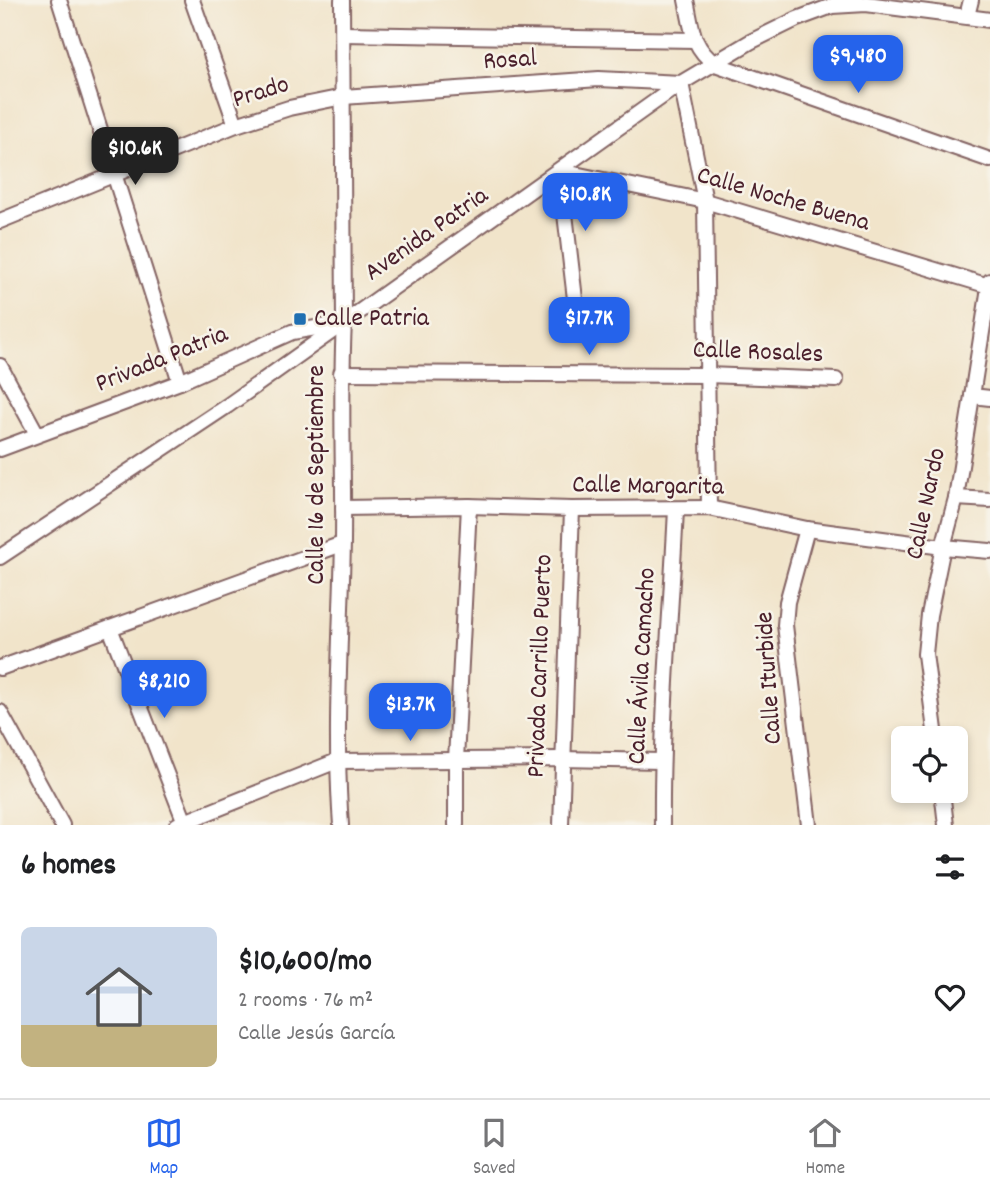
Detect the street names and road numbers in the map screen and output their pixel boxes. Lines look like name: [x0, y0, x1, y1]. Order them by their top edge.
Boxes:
street label: Rosal: [482, 41, 538, 81]
street label: Prado: [228, 67, 294, 119]
street label: Calle Noche Buena: [692, 158, 874, 243]
street label: Avenida Patria: [357, 178, 497, 291]
street label: Privada Patria: [90, 316, 234, 403]
street label: Calle Rosales: [692, 332, 824, 374]
street label: Calle 16 de Septiembre: [299, 365, 336, 585]
street label: Calle Nardo: [897, 445, 957, 563]
street label: Calle Margarita: [572, 467, 725, 507]
street label: Privada Carrillo Puerto: [519, 554, 563, 778]
street label: Calle Ávila Camacho: [619, 567, 667, 765]
street label: Calle Iturbide: [747, 610, 793, 746]

